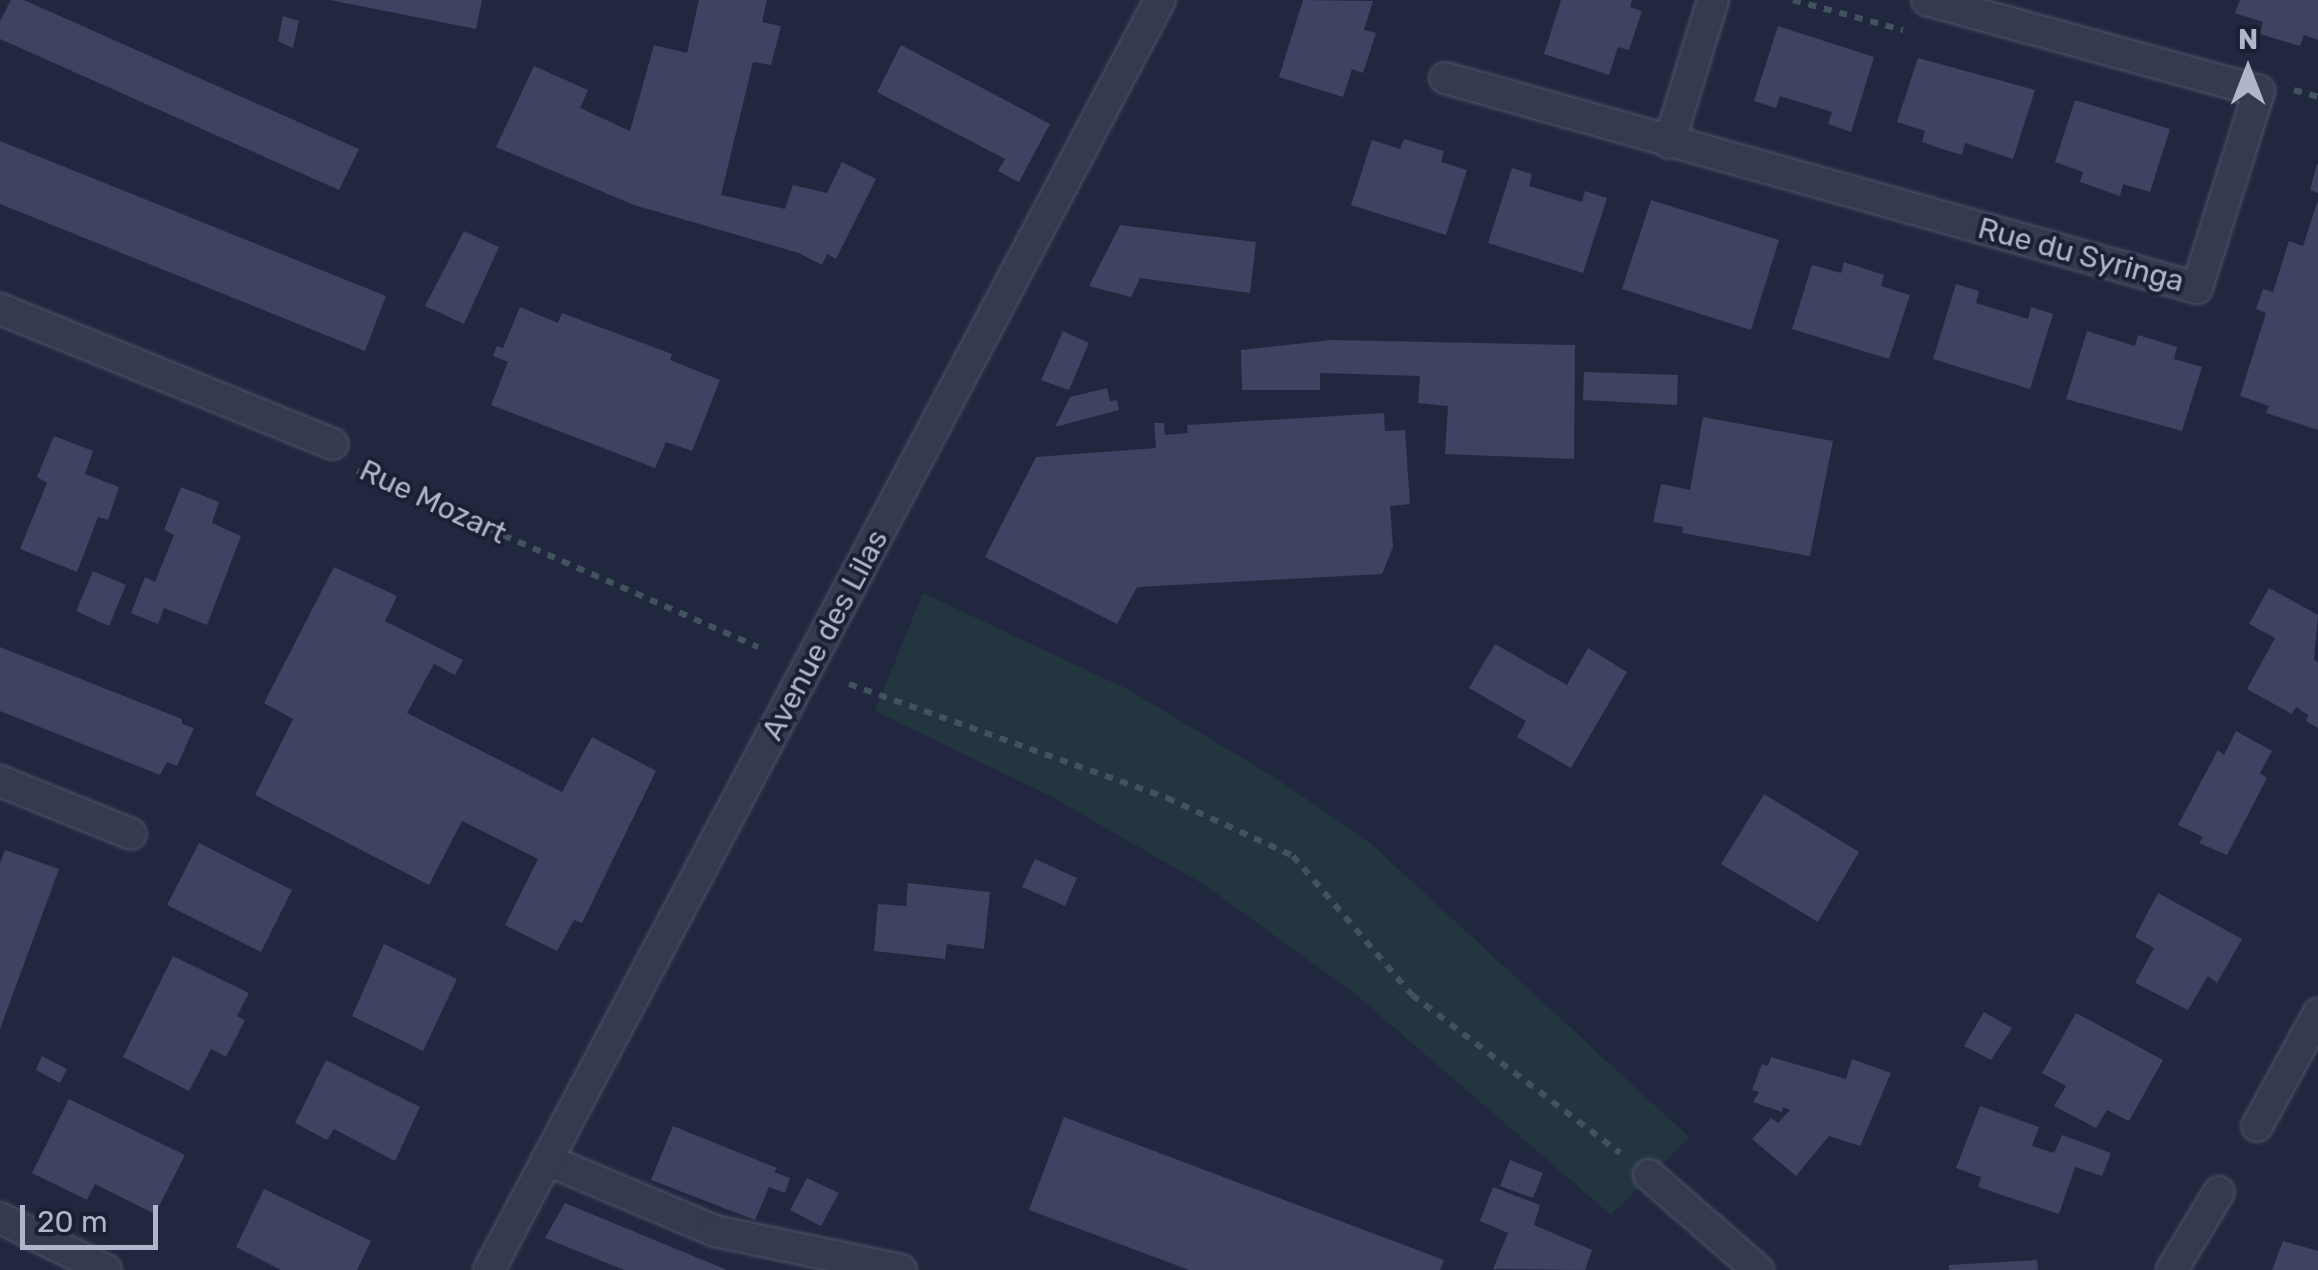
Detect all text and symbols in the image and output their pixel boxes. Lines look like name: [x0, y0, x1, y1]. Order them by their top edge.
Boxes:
north arrow: [2198, 20, 2298, 120]
text: N: [2238, 23, 2258, 56]
street label: Rue du Syringa: [1974, 210, 2188, 300]
street label: Rue Mozart: [354, 452, 512, 552]
street label: Avenue des Lilas: [754, 524, 896, 746]
scale bar: [25, 1185, 162, 1247]
text: 20 m: [37, 1204, 108, 1240]

